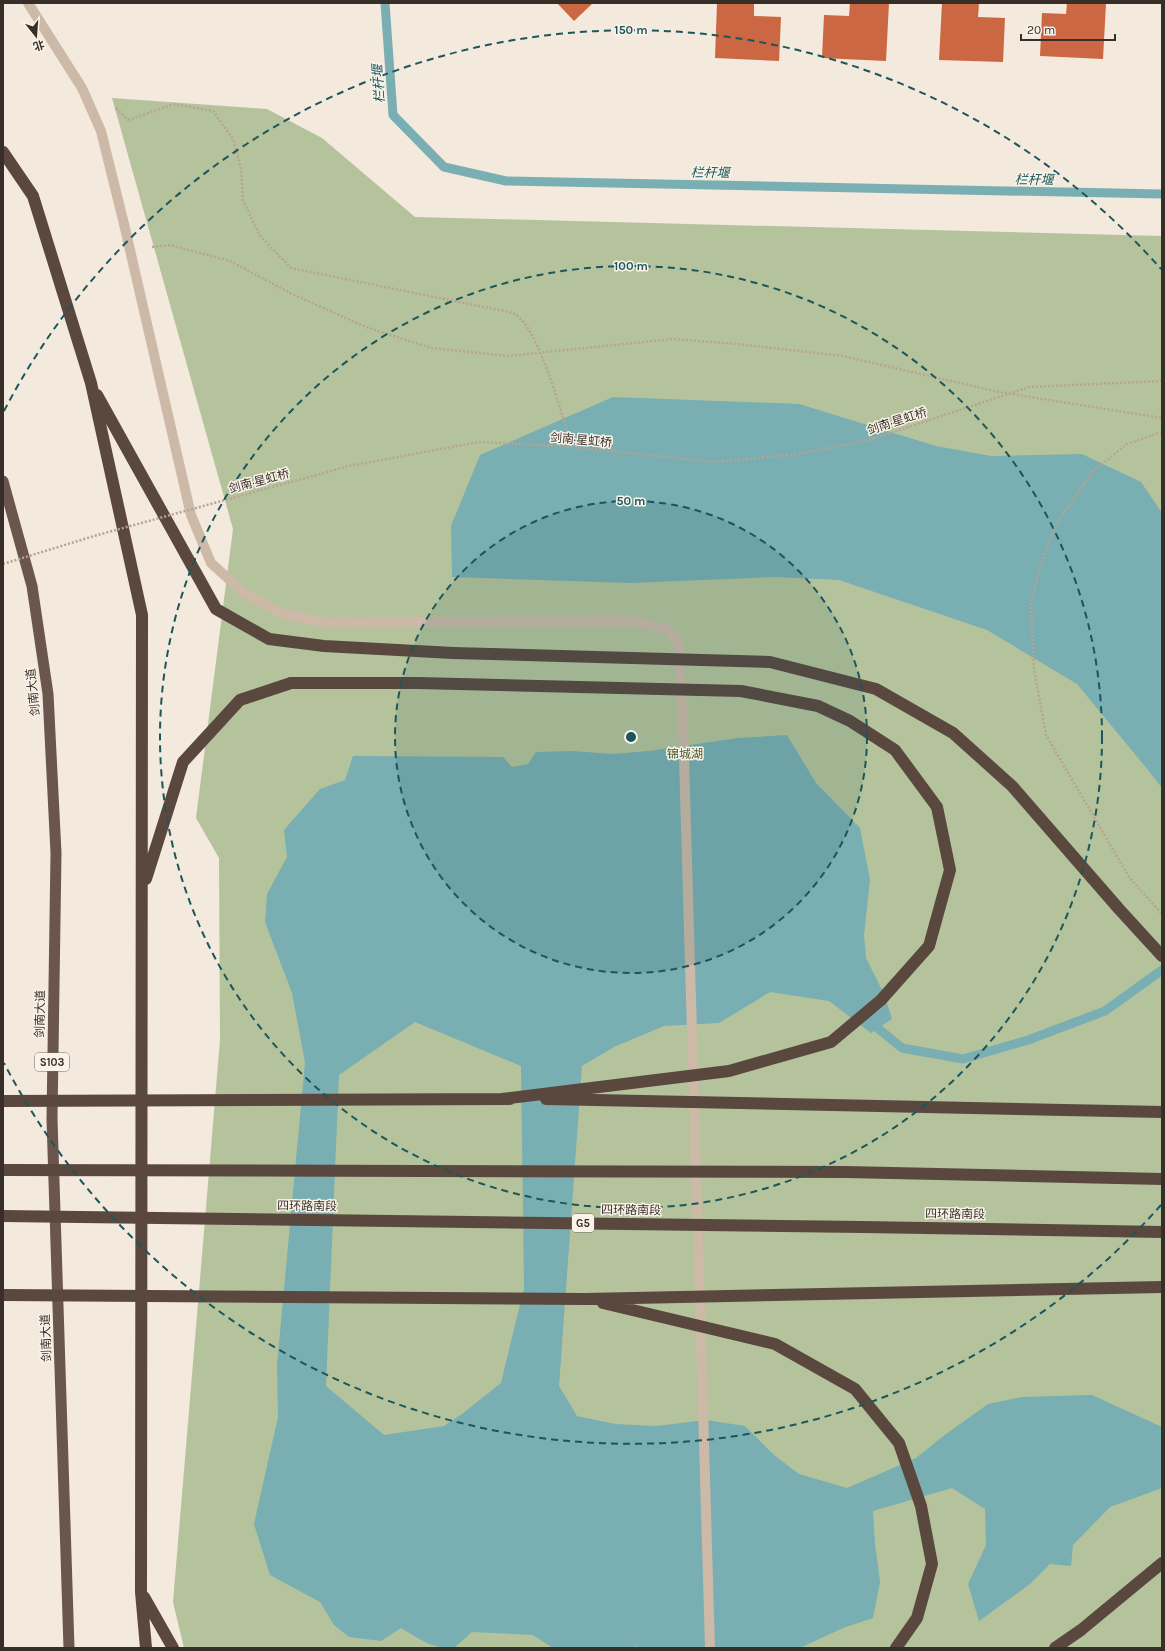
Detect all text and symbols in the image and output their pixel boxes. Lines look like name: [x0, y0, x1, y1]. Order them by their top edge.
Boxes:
north arrow: [16, 16, 56, 56]
scale bar: [1021, 16, 1115, 42]
text: 150 m: [614, 23, 648, 37]
text: 20 m: [1027, 23, 1055, 37]
text: 北: [32, 37, 46, 53]
water label: 栏杆堰: [370, 62, 387, 104]
water label: 栏杆堰: [690, 165, 732, 180]
water label: 栏杆堰: [1014, 172, 1056, 187]
text: 100 m: [614, 259, 648, 273]
street label: 剑南·星虹桥: [865, 405, 929, 437]
street label: 剑南·星虹桥: [549, 430, 613, 450]
street label: 剑南·星虹桥: [227, 466, 291, 496]
text: 50 m: [617, 494, 646, 508]
street label: 剑南大道: [24, 667, 42, 717]
centre of rings: [624, 730, 638, 744]
park label: 锦城湖: [667, 747, 703, 761]
street label: 剑南大道: [33, 990, 47, 1038]
road number: S103: [35, 1053, 69, 1071]
street label: 四环路南段: [277, 1198, 337, 1214]
street label: 四环路南段: [601, 1202, 661, 1218]
street label: 四环路南段: [925, 1206, 985, 1222]
road number: G5: [572, 1214, 594, 1232]
street label: 剑南大道: [38, 1314, 54, 1362]

